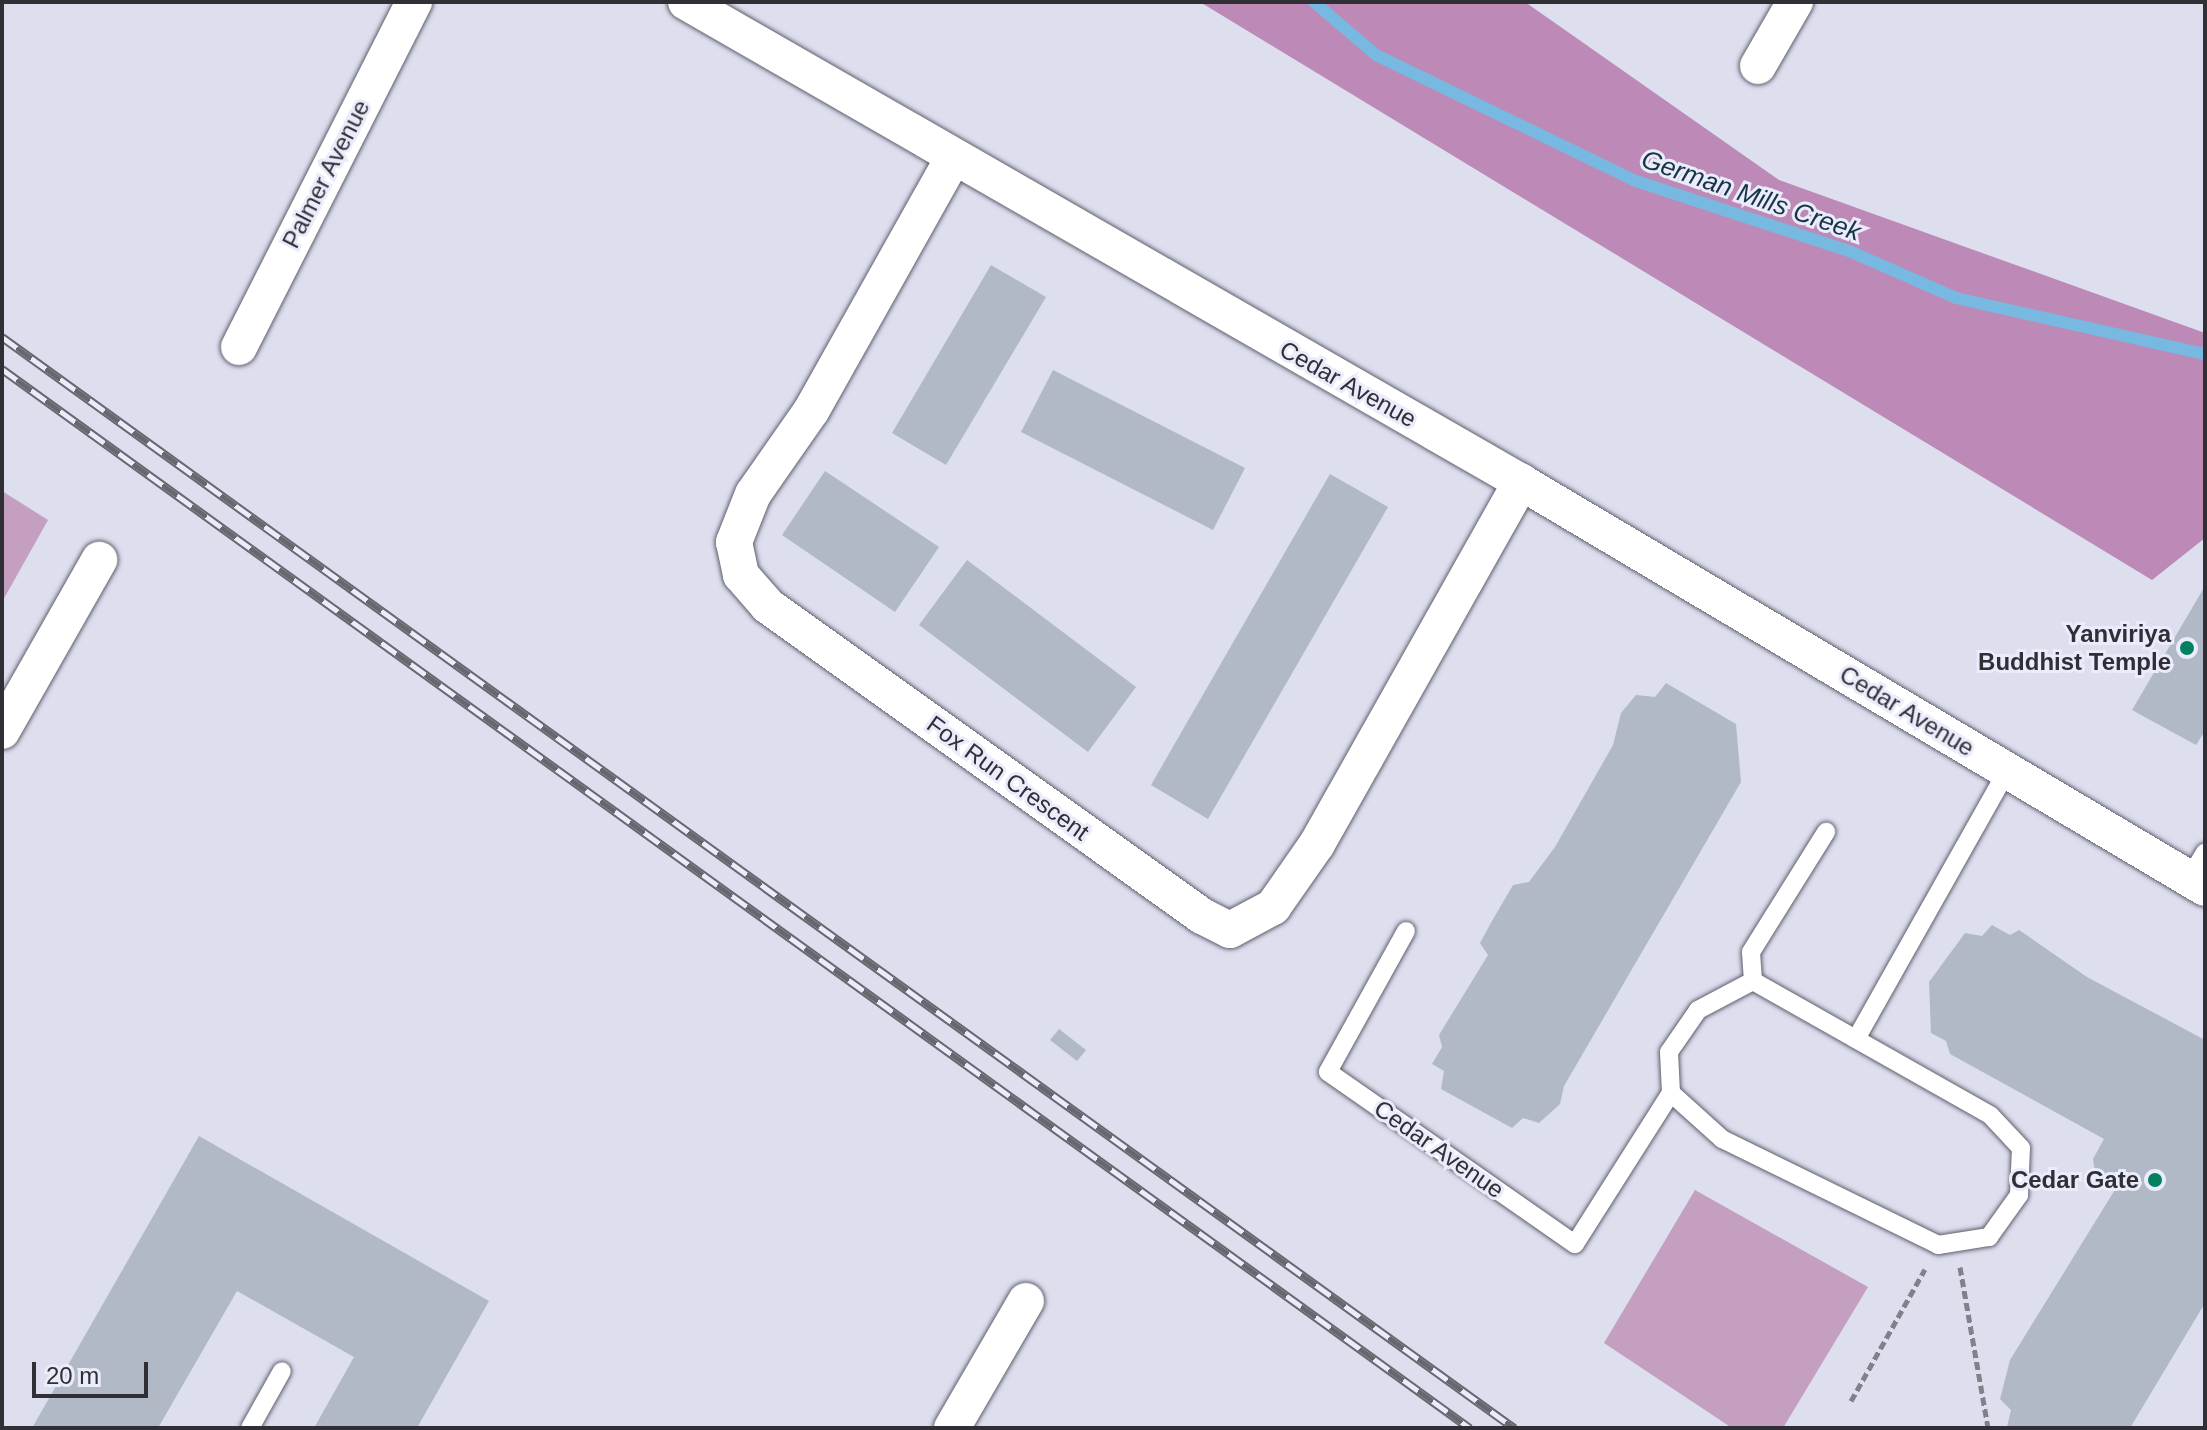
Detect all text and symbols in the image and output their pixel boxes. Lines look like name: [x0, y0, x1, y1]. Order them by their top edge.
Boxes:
street label: Palmer Avenue: [276, 95, 376, 253]
water label: German Mills Creek: [1637, 144, 1865, 248]
street label: Cedar Avenue: [1274, 334, 1422, 434]
place label: Yanviriya Buddhist Temple: [1978, 620, 2171, 676]
marker: Yanviriya Buddhist Temple: [2178, 639, 2196, 657]
street label: Cedar Avenue: [1834, 659, 1980, 763]
street label: Fox Run Crescent: [921, 710, 1095, 846]
street label: Cedar Avenue: [1368, 1093, 1510, 1205]
place label: Cedar Gate: [2011, 1166, 2139, 1194]
marker: Cedar Gate: [2146, 1171, 2164, 1189]
scale bar: [36, 1346, 152, 1396]
text: 20 m: [46, 1362, 99, 1389]

